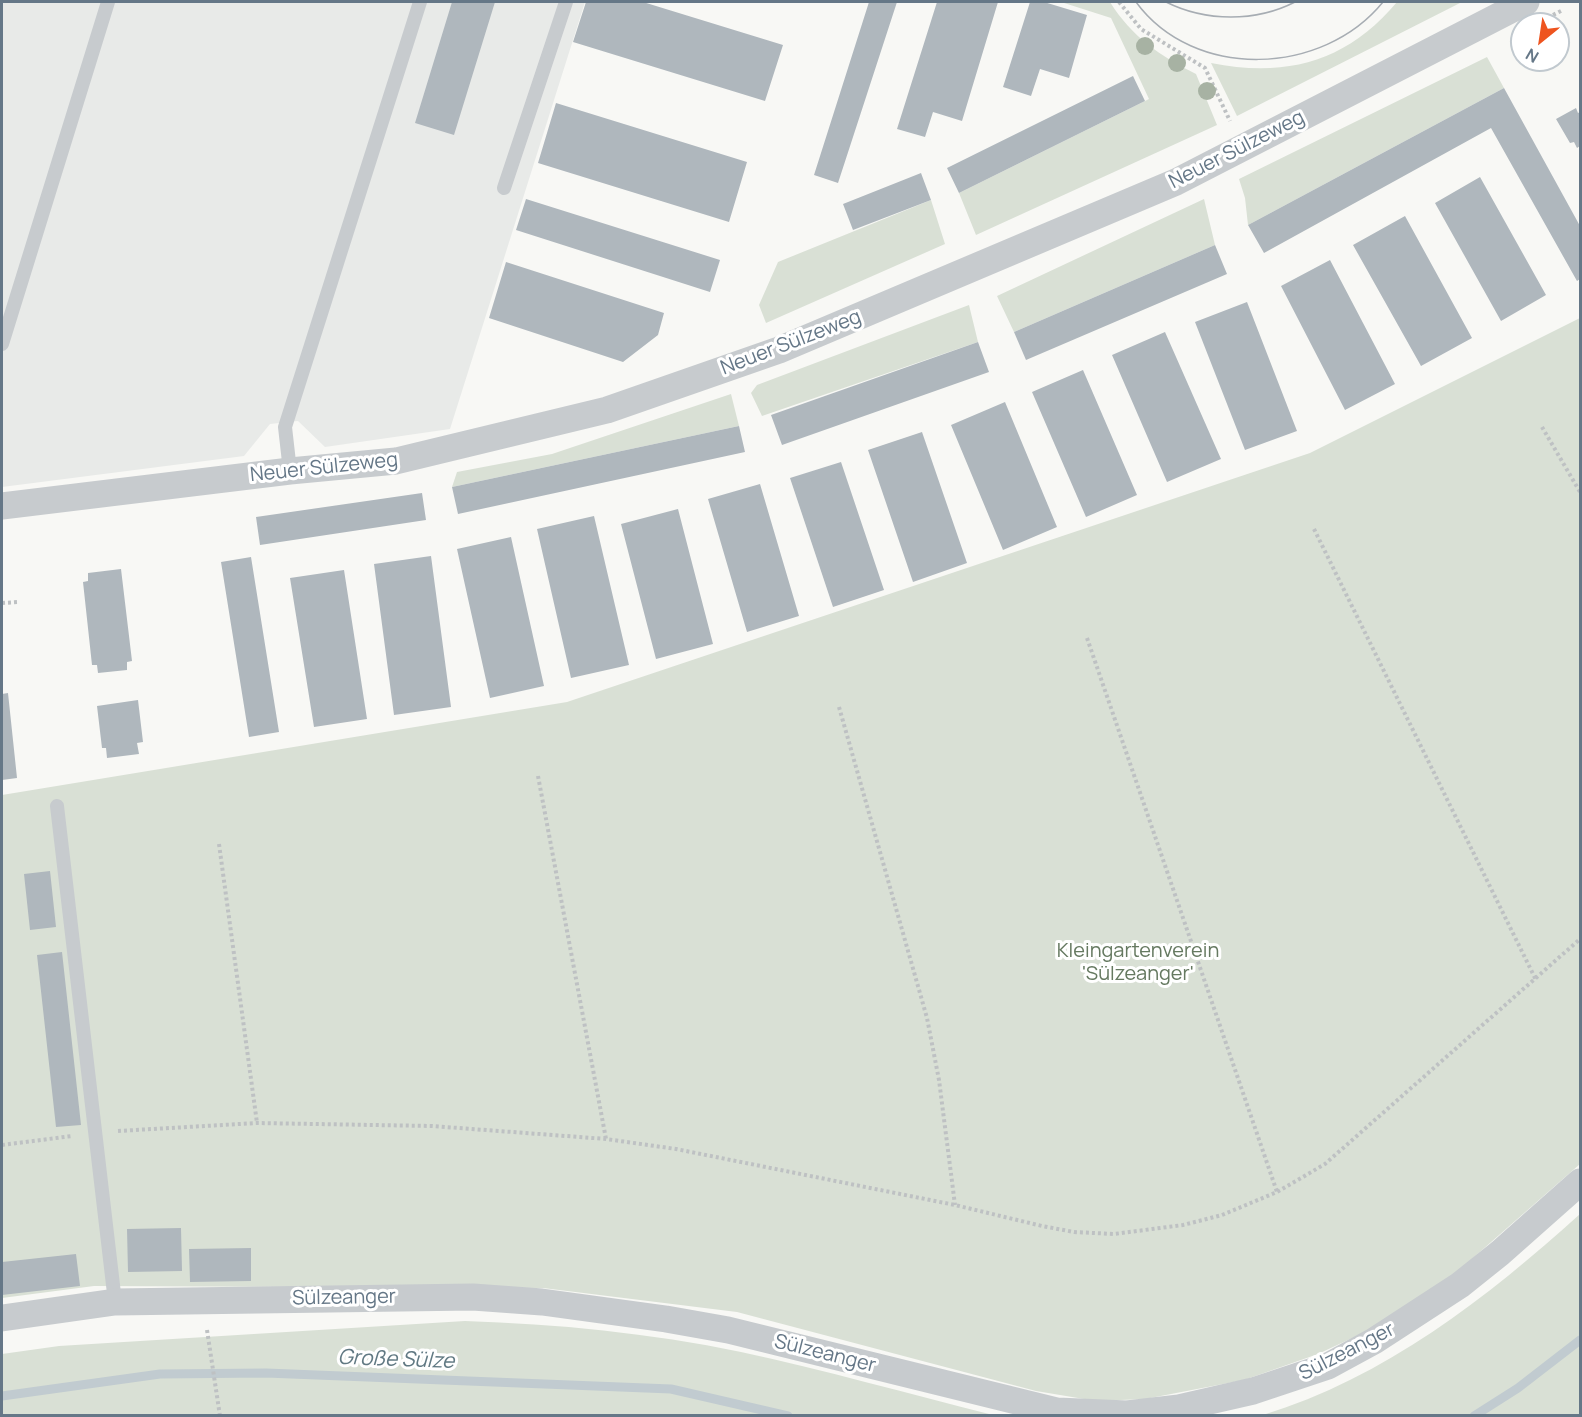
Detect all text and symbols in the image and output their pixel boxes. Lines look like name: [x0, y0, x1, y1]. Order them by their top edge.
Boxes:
north arrow: [1510, 12, 1570, 72]
text: N: [1522, 43, 1542, 68]
street label: Neuer Sülzeweg: [1165, 106, 1309, 194]
street label: Neuer Sülzeweg: [717, 305, 865, 381]
street label: Neuer Sülzeweg: [249, 448, 399, 488]
park label: Kleingartenverein 'Sülzeanger': [1057, 939, 1219, 986]
street label: Sülzeanger: [292, 1285, 396, 1311]
street label: Sülzeanger: [1295, 1318, 1399, 1386]
street label: Sülzeanger: [772, 1330, 878, 1378]
water label: Große Sülze: [337, 1345, 455, 1375]

